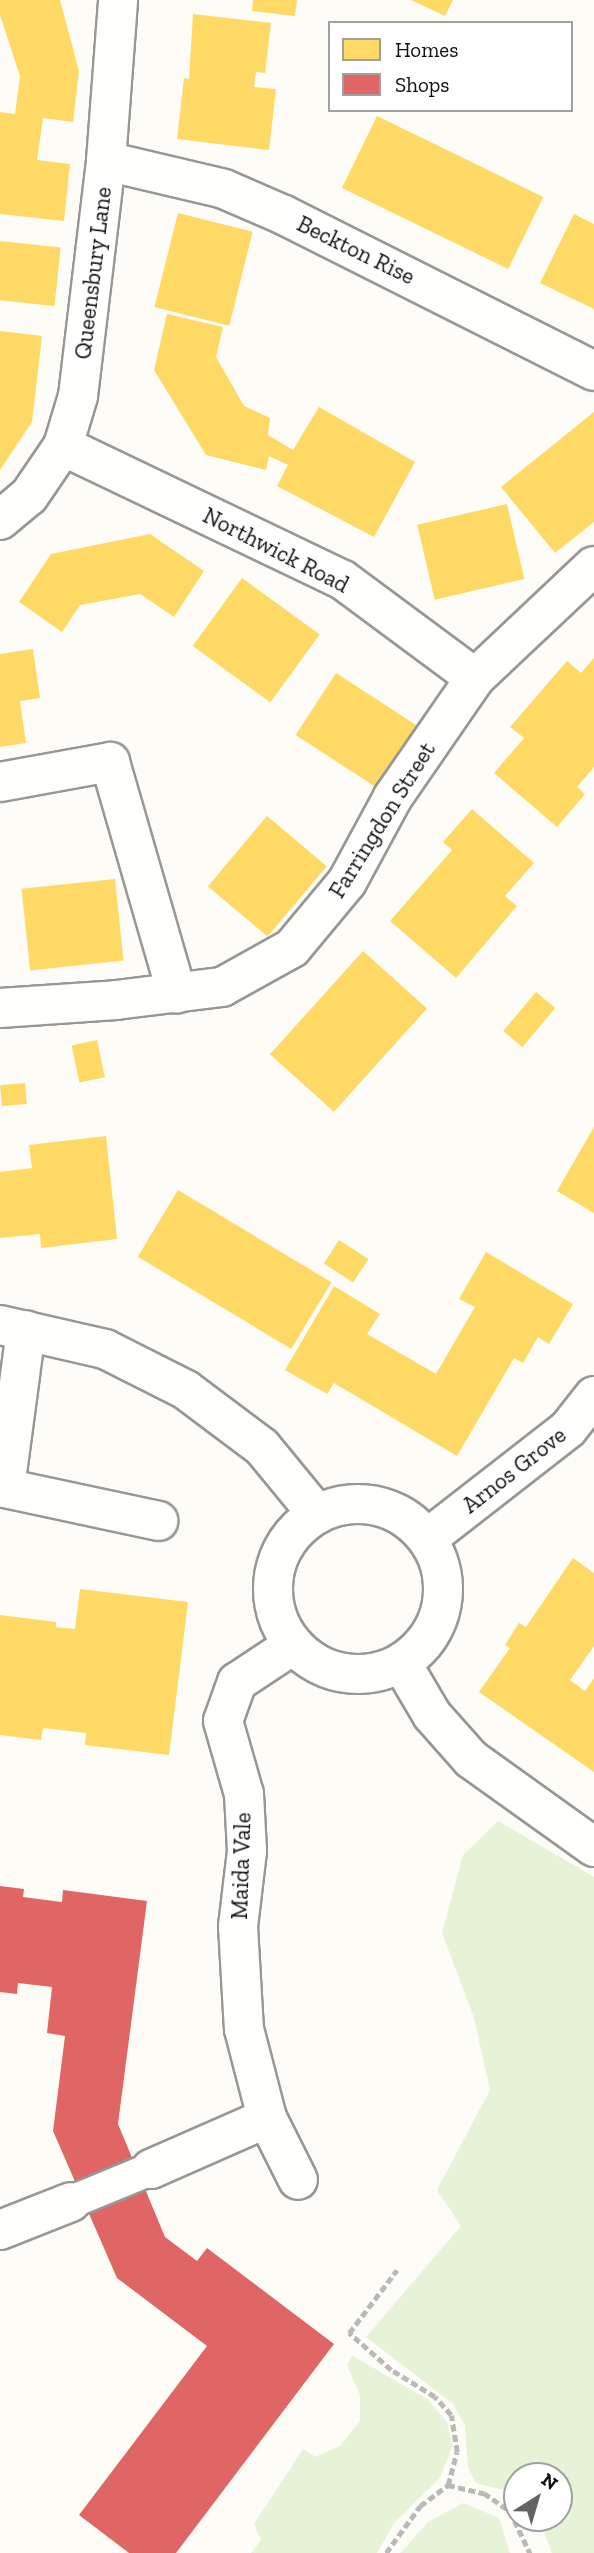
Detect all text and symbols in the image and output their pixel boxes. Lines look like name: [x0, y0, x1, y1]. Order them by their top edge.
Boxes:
legend: [328, 21, 573, 112]
text: Homes: [395, 37, 458, 62]
text: Shops: [395, 72, 449, 97]
street label: Queensbury Lane: [69, 185, 117, 361]
street label: Beckton Rise: [293, 210, 419, 290]
street label: Northwick Road: [198, 501, 354, 599]
street label: Farringdon Street: [323, 737, 441, 903]
street label: Arnos Grove: [457, 1421, 571, 1519]
street label: Maida Vale: [225, 1812, 257, 1920]
north arrow: [503, 2462, 573, 2532]
text: N: [537, 2468, 562, 2495]

